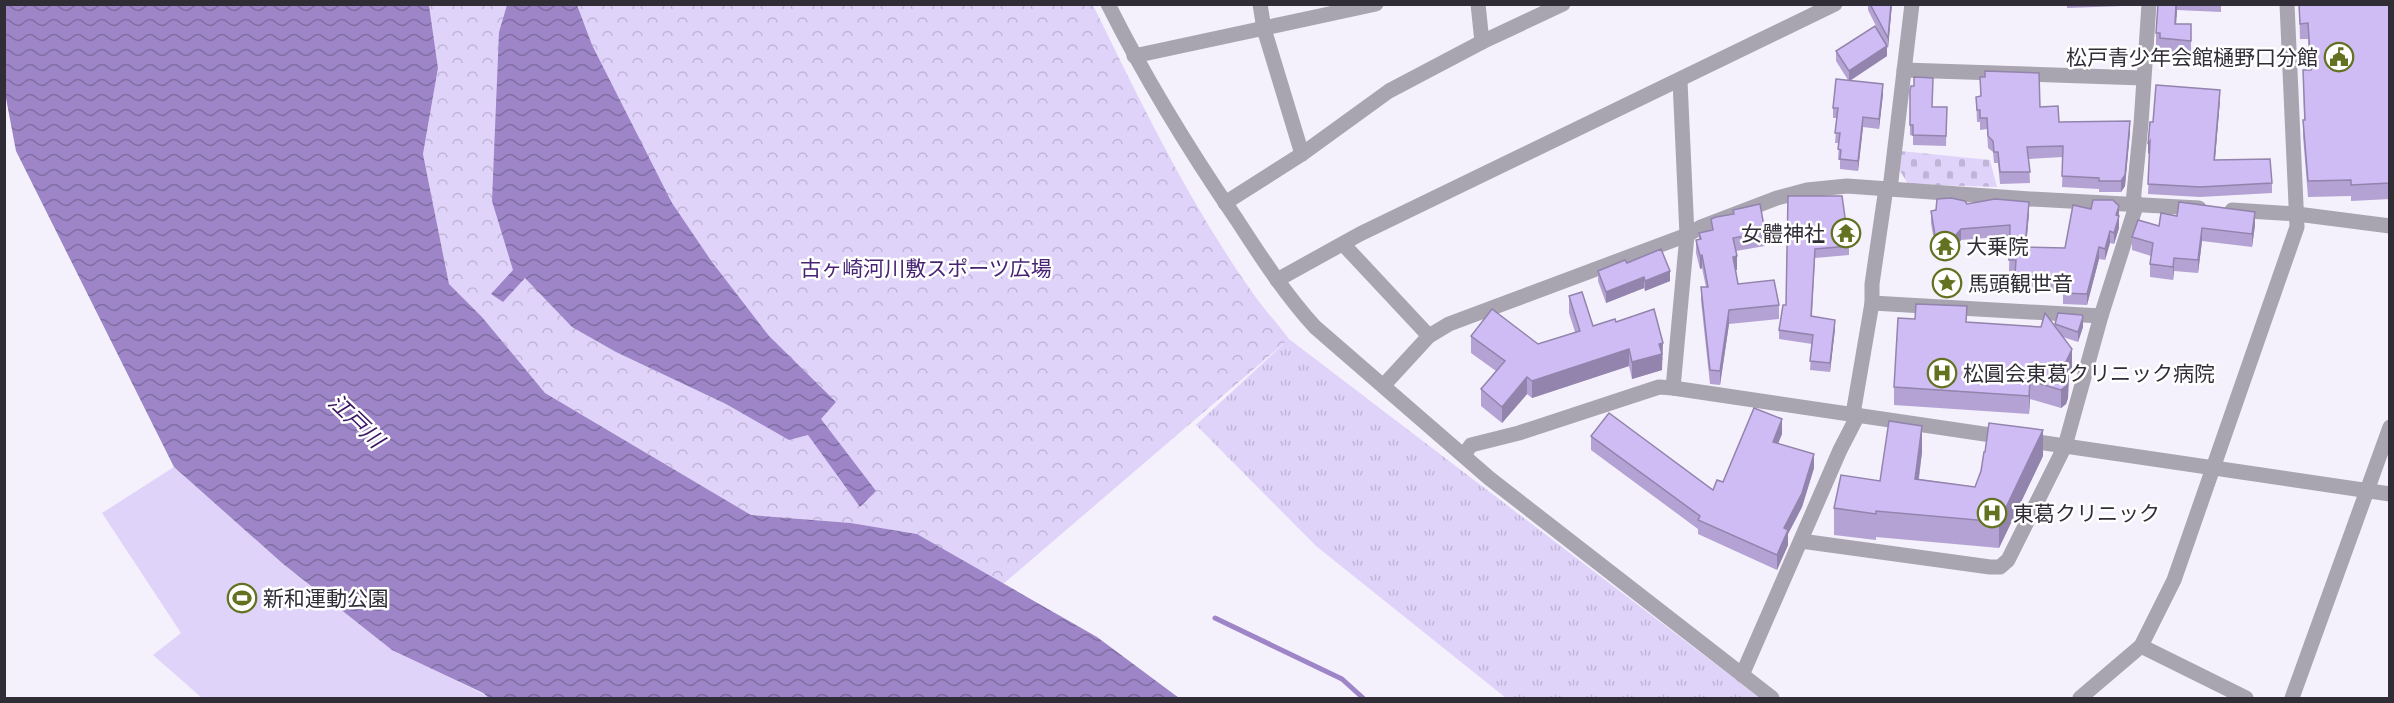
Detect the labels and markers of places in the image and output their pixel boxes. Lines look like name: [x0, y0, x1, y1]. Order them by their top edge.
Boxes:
public building icon: 松戸青少年会館樋野口分館: [2323, 41, 2355, 73]
place label: 松戸青少年会館樋野口分館: [2066, 45, 2318, 70]
temple icon: 女體神社: [1830, 217, 1862, 249]
place label: 女體神社: [1741, 221, 1825, 246]
temple icon: 大乗院: [1929, 230, 1961, 262]
place label: 大乗院: [1966, 234, 2029, 259]
place icon: 馬頭観世音: [1931, 267, 1963, 299]
place label: 馬頭観世音: [1968, 271, 2073, 296]
hospital icon: 松圓会東葛クリニック病院: [1926, 357, 1958, 389]
place label: 松圓会東葛クリニック病院: [1963, 361, 2215, 386]
hospital icon: 東葛クリニック: [1976, 497, 2008, 529]
place label: 東葛クリニック: [2013, 501, 2160, 526]
sports icon: 新和運動公園: [226, 582, 258, 614]
place label: 新和運動公園: [263, 586, 389, 611]

